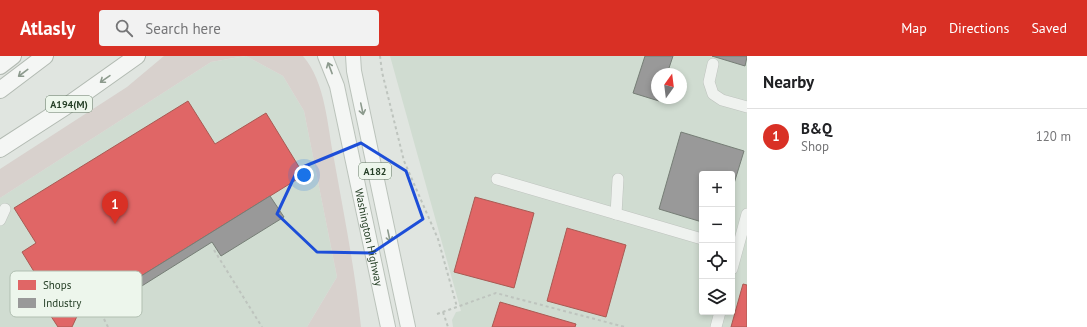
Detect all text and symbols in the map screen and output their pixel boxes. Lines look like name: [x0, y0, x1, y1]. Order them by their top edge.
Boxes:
search box: [99, 10, 379, 46]
text: Atlasly: [20, 16, 75, 40]
icon: search: [113, 17, 135, 39]
text: Search here: [145, 19, 221, 38]
text: Map: [901, 19, 927, 37]
text: Directions: [949, 19, 1009, 37]
text: Saved: [1031, 19, 1067, 37]
one-way arrow: [326, 63, 334, 75]
north arrow: [651, 68, 687, 104]
one-way arrow: [17, 69, 28, 77]
text: Nearby: [763, 71, 814, 93]
one-way arrow: [100, 75, 111, 83]
road number: A194(M): [46, 96, 92, 112]
one-way arrow: [359, 102, 367, 115]
text: B&Q: [801, 119, 832, 138]
text: 1: [772, 128, 780, 145]
text: 120 m: [1036, 128, 1071, 145]
text: Shop: [801, 138, 829, 155]
road number: A182: [359, 163, 391, 179]
your location: [294, 165, 314, 185]
map controls: [699, 171, 735, 315]
button: +: [699, 171, 735, 207]
street label: Washington Highway: [352, 187, 386, 288]
pin: 1: [102, 191, 128, 224]
button: −: [699, 207, 735, 243]
one-way arrow: [386, 229, 394, 242]
button: locate: [699, 243, 735, 279]
legend: [10, 271, 142, 317]
text: Shops: [43, 278, 72, 292]
button: layers: [699, 279, 735, 315]
text: Industry: [43, 296, 82, 310]

